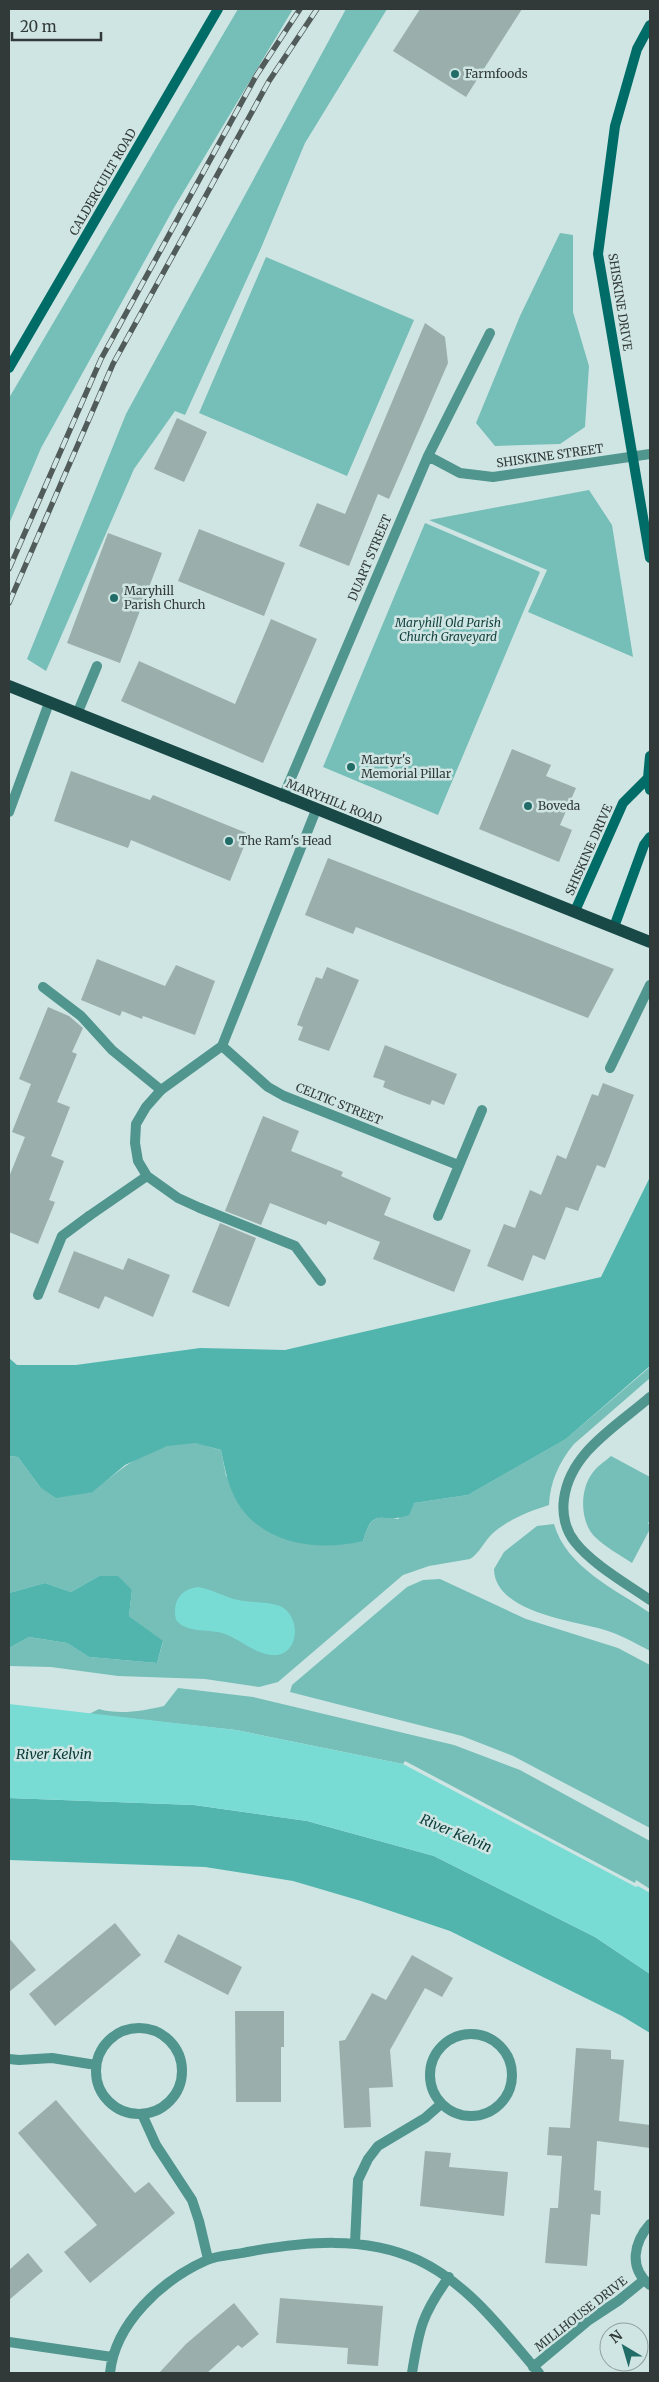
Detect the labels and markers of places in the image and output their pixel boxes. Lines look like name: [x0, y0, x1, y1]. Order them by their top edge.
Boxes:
place label: Farmfoods: [465, 66, 528, 81]
marker: Farmfoods: [449, 68, 461, 80]
place label: Maryhill Parish Church: [124, 583, 206, 612]
marker: Maryhill Parish Church: [108, 592, 120, 604]
place label: Martyr's Memorial Pillar: [361, 752, 452, 781]
marker: Martyr's Memorial Pillar: [345, 761, 357, 773]
place label: Boveda: [538, 798, 581, 813]
marker: Boveda: [522, 800, 534, 812]
place label: The Ram's Head: [239, 833, 331, 848]
marker: The Ram's Head: [223, 835, 235, 847]

